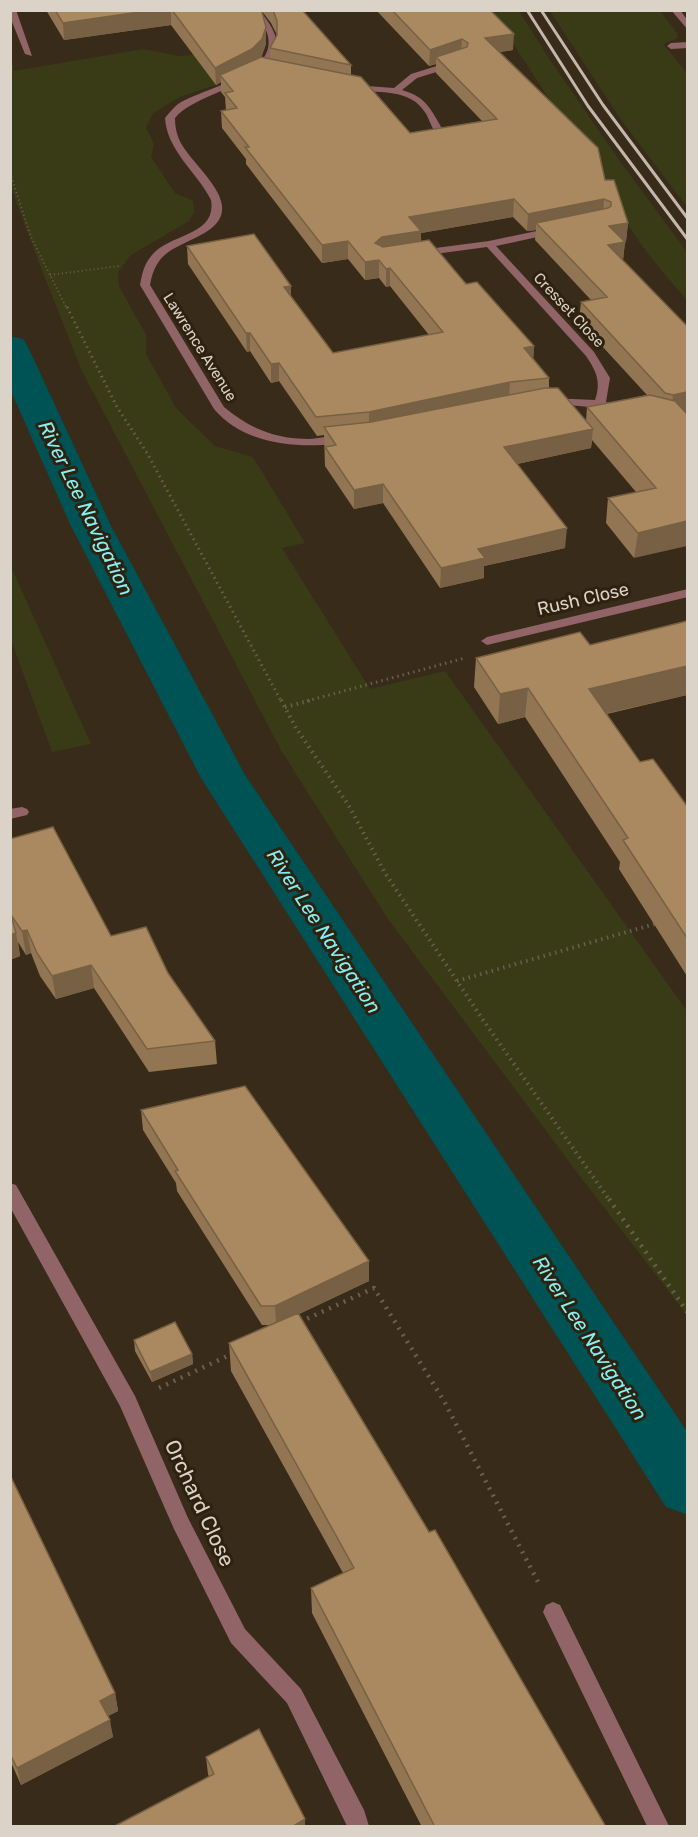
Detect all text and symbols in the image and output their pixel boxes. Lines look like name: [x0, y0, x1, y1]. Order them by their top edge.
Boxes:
street label: Cresset Close: [530, 269, 608, 351]
street label: Lawrence Avenue: [159, 290, 241, 404]
water label: River Lee Navigation: [33, 417, 139, 599]
street label: Rush Close: [535, 578, 631, 620]
water label: River Lee Navigation: [262, 844, 386, 1018]
water label: River Lee Navigation: [528, 1251, 652, 1425]
street label: Orchard Close: [160, 1436, 240, 1570]

